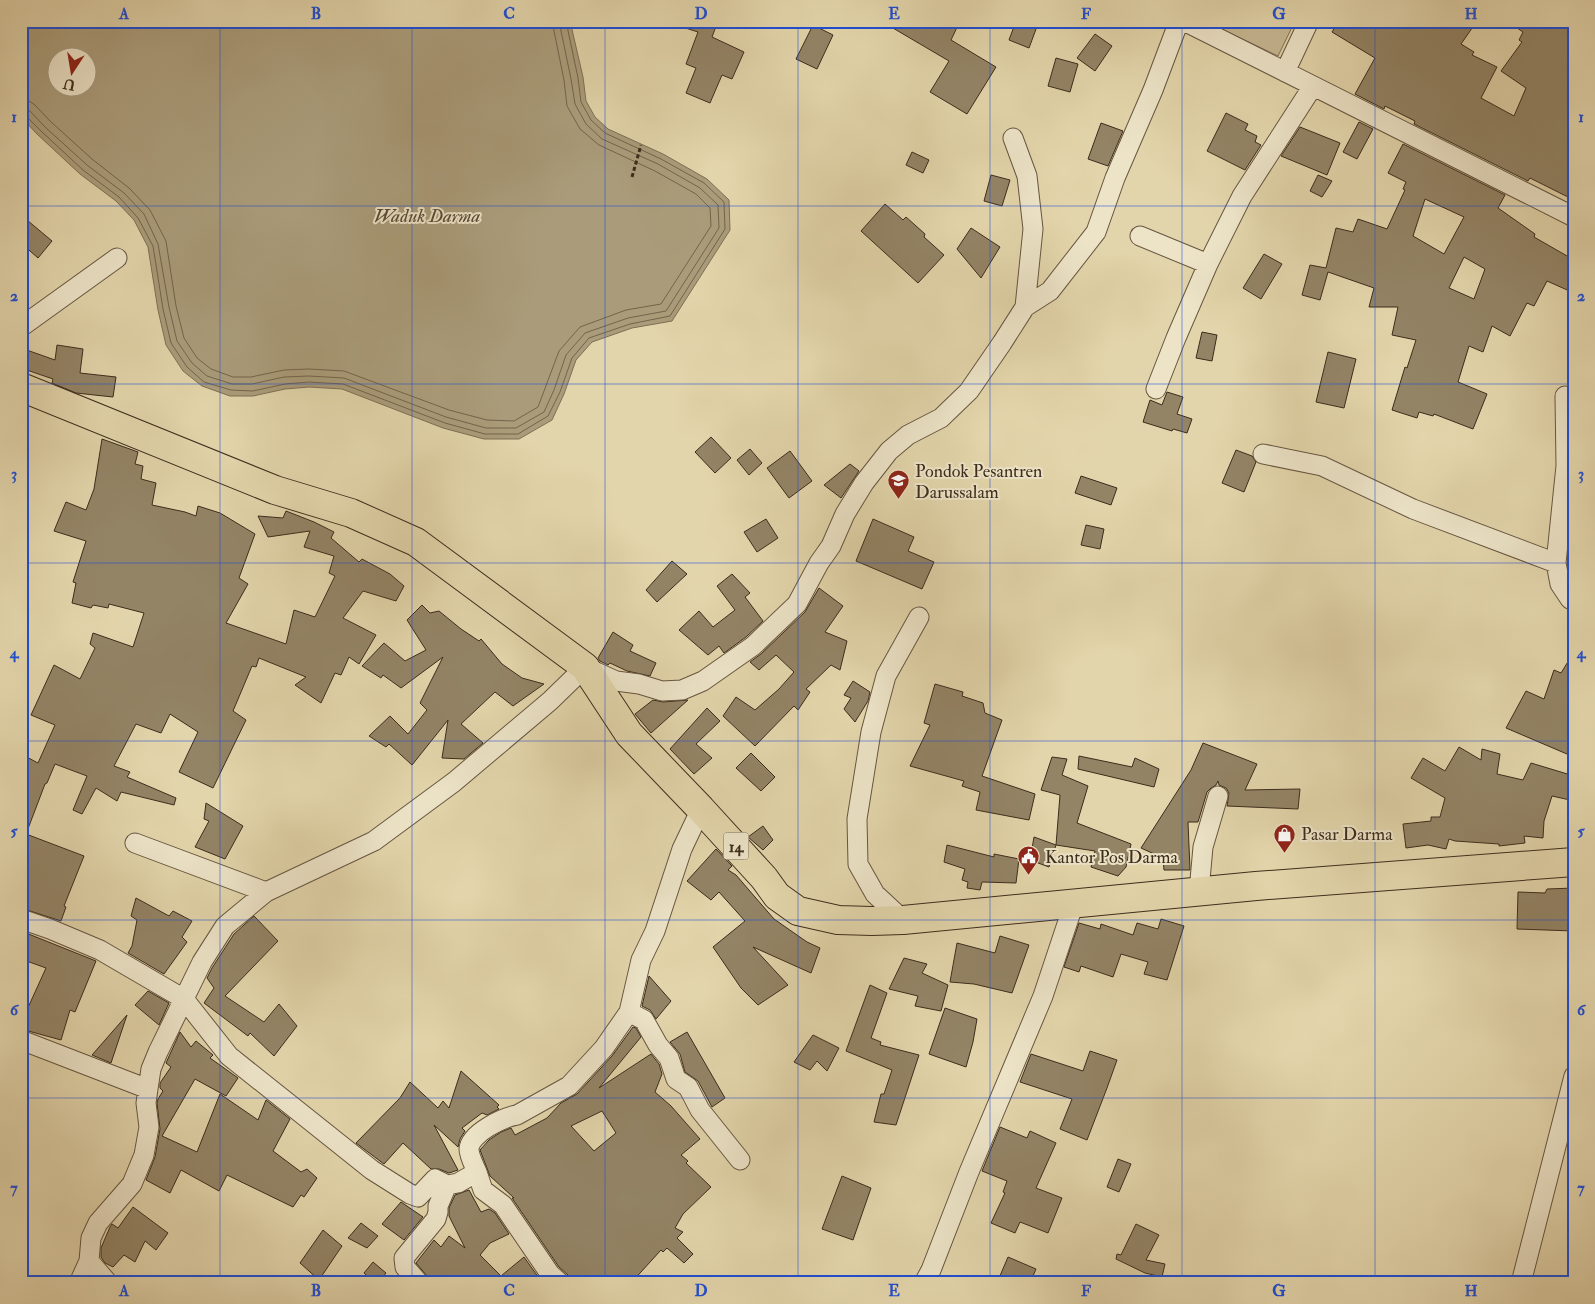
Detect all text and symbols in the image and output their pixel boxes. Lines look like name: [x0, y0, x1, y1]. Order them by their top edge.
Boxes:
text: A: [118, 4, 130, 24]
text: B: [311, 4, 321, 24]
text: C: [503, 4, 515, 24]
text: D: [694, 4, 708, 24]
text: E: [888, 4, 900, 24]
text: F: [1081, 4, 1091, 24]
text: G: [1272, 4, 1286, 24]
text: H: [1464, 4, 1478, 24]
north arrow: [48, 48, 98, 98]
text: U: [62, 75, 77, 94]
text: 1: [11, 107, 17, 127]
text: 1: [1578, 107, 1584, 127]
water label: Waduk Darma: [374, 204, 480, 228]
text: 2: [10, 286, 18, 306]
text: 2: [1577, 286, 1585, 306]
place label: Pondok Pesantren Darussalam: [915, 460, 1042, 504]
text: 3: [11, 464, 17, 484]
text: 3: [1578, 464, 1584, 484]
school or university icon: Pondok Pesantren Darussalam: [887, 469, 911, 500]
text: 4: [9, 643, 20, 663]
text: 4: [1576, 643, 1587, 663]
text: 5: [10, 821, 18, 841]
text: 5: [1577, 821, 1585, 841]
shop icon: Pasar Darma: [1273, 822, 1297, 853]
place label: Pasar Darma: [1301, 823, 1393, 846]
road number: 14: [724, 832, 748, 859]
public building icon: Kantor Pos Darma: [1017, 845, 1041, 876]
place label: Kantor Pos Darma: [1045, 846, 1178, 869]
text: 6: [10, 1000, 20, 1020]
text: 6: [1577, 1000, 1587, 1020]
text: 7: [10, 1178, 18, 1198]
text: 7: [1577, 1178, 1585, 1198]
text: A: [118, 1281, 130, 1301]
text: B: [311, 1281, 321, 1301]
text: C: [503, 1281, 515, 1301]
text: D: [694, 1281, 708, 1301]
text: E: [888, 1281, 900, 1301]
text: F: [1081, 1281, 1091, 1301]
text: G: [1272, 1281, 1286, 1301]
text: H: [1464, 1281, 1478, 1301]

